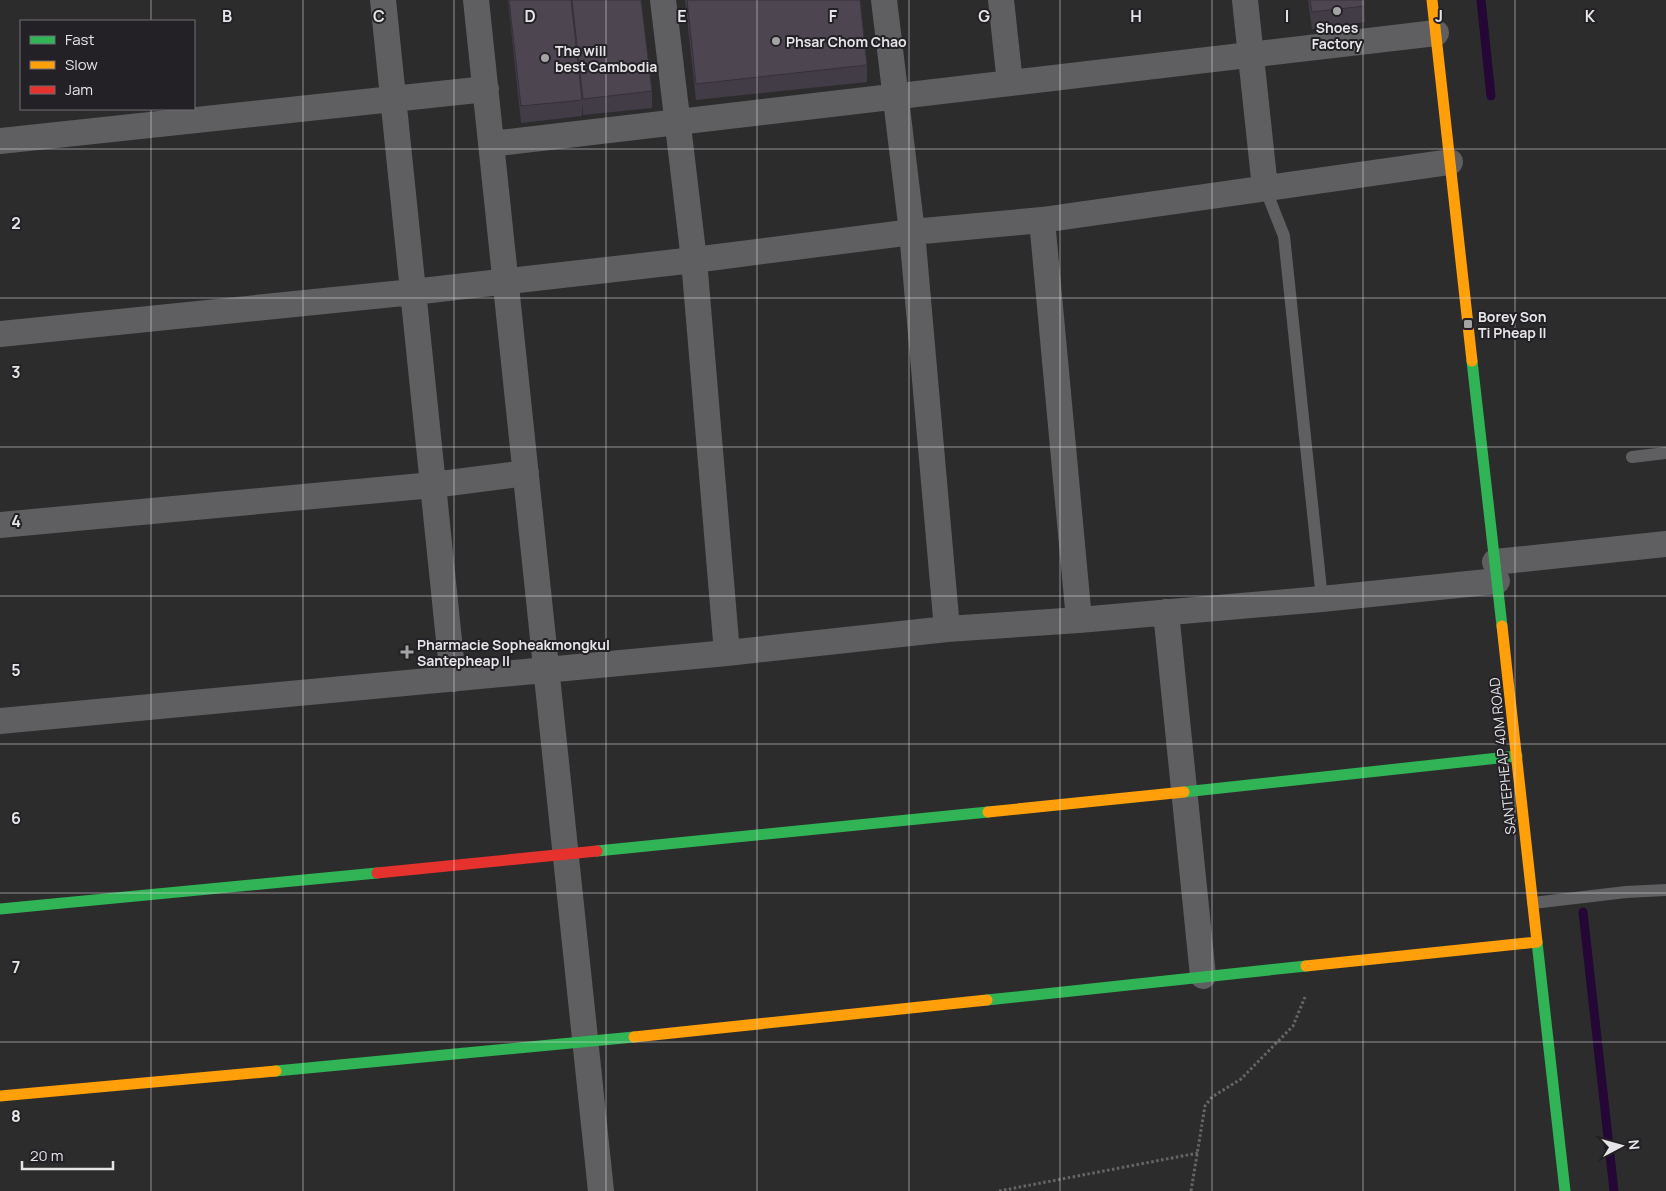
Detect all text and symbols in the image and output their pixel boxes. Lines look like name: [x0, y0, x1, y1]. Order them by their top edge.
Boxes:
text: B: [222, 5, 232, 27]
text: C: [373, 5, 385, 27]
text: D: [524, 5, 536, 27]
text: E: [677, 5, 687, 27]
text: F: [829, 5, 838, 27]
text: G: [978, 5, 990, 27]
text: H: [1130, 5, 1142, 27]
text: I: [1285, 5, 1289, 27]
marker: Shoes Factory: [1331, 5, 1343, 17]
text: J: [1435, 5, 1443, 27]
text: K: [1585, 5, 1596, 27]
place label: Shoes Factory: [1312, 18, 1363, 53]
legend: [20, 20, 195, 110]
text: Fast: [65, 29, 94, 50]
place label: Phsar Chom Chao: [786, 32, 907, 51]
marker: Phsar Chom Chao: [770, 35, 782, 47]
place label: The will best Cambodia: [555, 41, 657, 76]
marker: The will best Cambodia: [539, 52, 551, 64]
text: Slow: [65, 54, 98, 75]
text: Jam: [65, 79, 93, 100]
text: 2: [11, 212, 21, 234]
place label: Borey Son Ti Pheap II: [1478, 307, 1547, 342]
marker: Borey Son Ti Pheap II: [1462, 318, 1474, 330]
text: 3: [11, 361, 21, 383]
text: 4: [11, 510, 21, 532]
place label: Pharmacie Sopheakmongkul Santepheap II: [417, 635, 610, 670]
marker: Pharmacie Sopheakmongkul Santepheap II: [401, 646, 413, 658]
text: 5: [11, 659, 21, 681]
street label: SANTEPHEAP 40M ROAD: [1484, 677, 1520, 835]
text: 6: [11, 807, 21, 829]
text: 7: [12, 956, 20, 978]
text: 8: [11, 1105, 21, 1127]
north arrow: [1596, 1121, 1646, 1171]
scale bar: [22, 1138, 114, 1170]
text: N: [1624, 1139, 1644, 1151]
text: 20 m: [30, 1145, 63, 1166]

